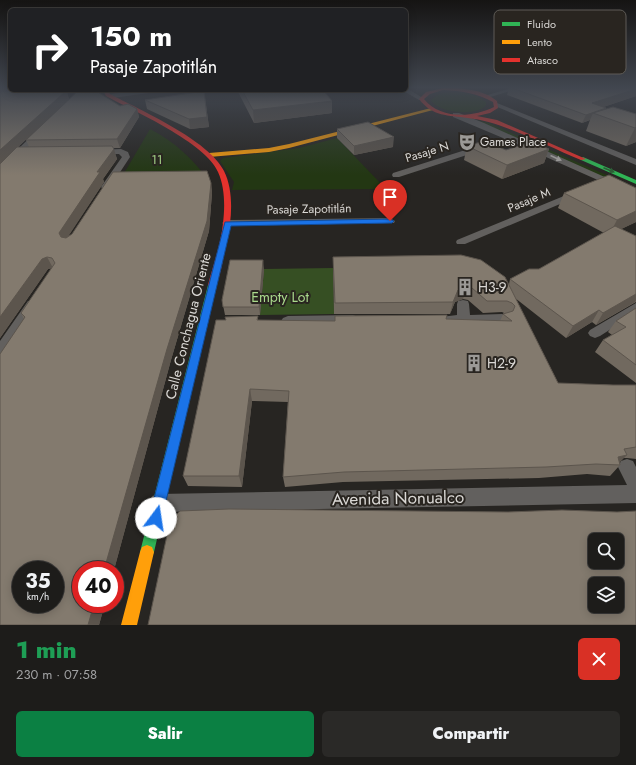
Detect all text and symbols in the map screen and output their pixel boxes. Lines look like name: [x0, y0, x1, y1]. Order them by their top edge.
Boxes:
legend: [494, 10, 626, 74]
text: 150 m: [90, 16, 172, 57]
text: Fluido: [527, 16, 556, 32]
icon: right: [24, 24, 76, 76]
text: Lento: [527, 34, 552, 50]
text: Atasco: [527, 52, 558, 68]
text: Pasaje Zapotitlán: [90, 54, 217, 80]
theatre icon: Games Place: [457, 132, 477, 152]
place label: Games Place: [480, 133, 546, 151]
street label: Pasaje N: [403, 137, 451, 167]
park label: 11: [152, 151, 162, 169]
one-way arrow: [550, 155, 562, 161]
one-way arrow: [603, 167, 614, 173]
pin: [373, 180, 407, 221]
street label: Pasaje M: [505, 183, 554, 217]
icon: arrive: [379, 186, 401, 208]
street label: Pasaje Zapotitlán: [266, 199, 352, 219]
street label: Calle Conchagua Oriente: [160, 251, 216, 401]
building icon: H3-9: [455, 277, 475, 297]
place label: H3-9: [478, 277, 507, 297]
park label: Empty Lot: [251, 287, 309, 307]
building icon: H2-9: [464, 353, 484, 373]
place label: H2-9: [487, 353, 516, 373]
street label: Avenida Nonualco: [332, 485, 464, 511]
position arrow: [135, 497, 177, 539]
map controls: [588, 533, 624, 613]
button: search: [588, 533, 624, 569]
speed limit sign: 40: [72, 561, 124, 613]
text: 35: [25, 567, 51, 596]
button: layers: [588, 577, 624, 613]
text: km/h: [27, 589, 49, 604]
text: 1 min: [16, 632, 77, 667]
button: close: [578, 638, 620, 680]
text: 230 m · 07:58: [16, 665, 97, 684]
button: Salir: [16, 711, 314, 757]
button: Compartir: [322, 711, 620, 757]

